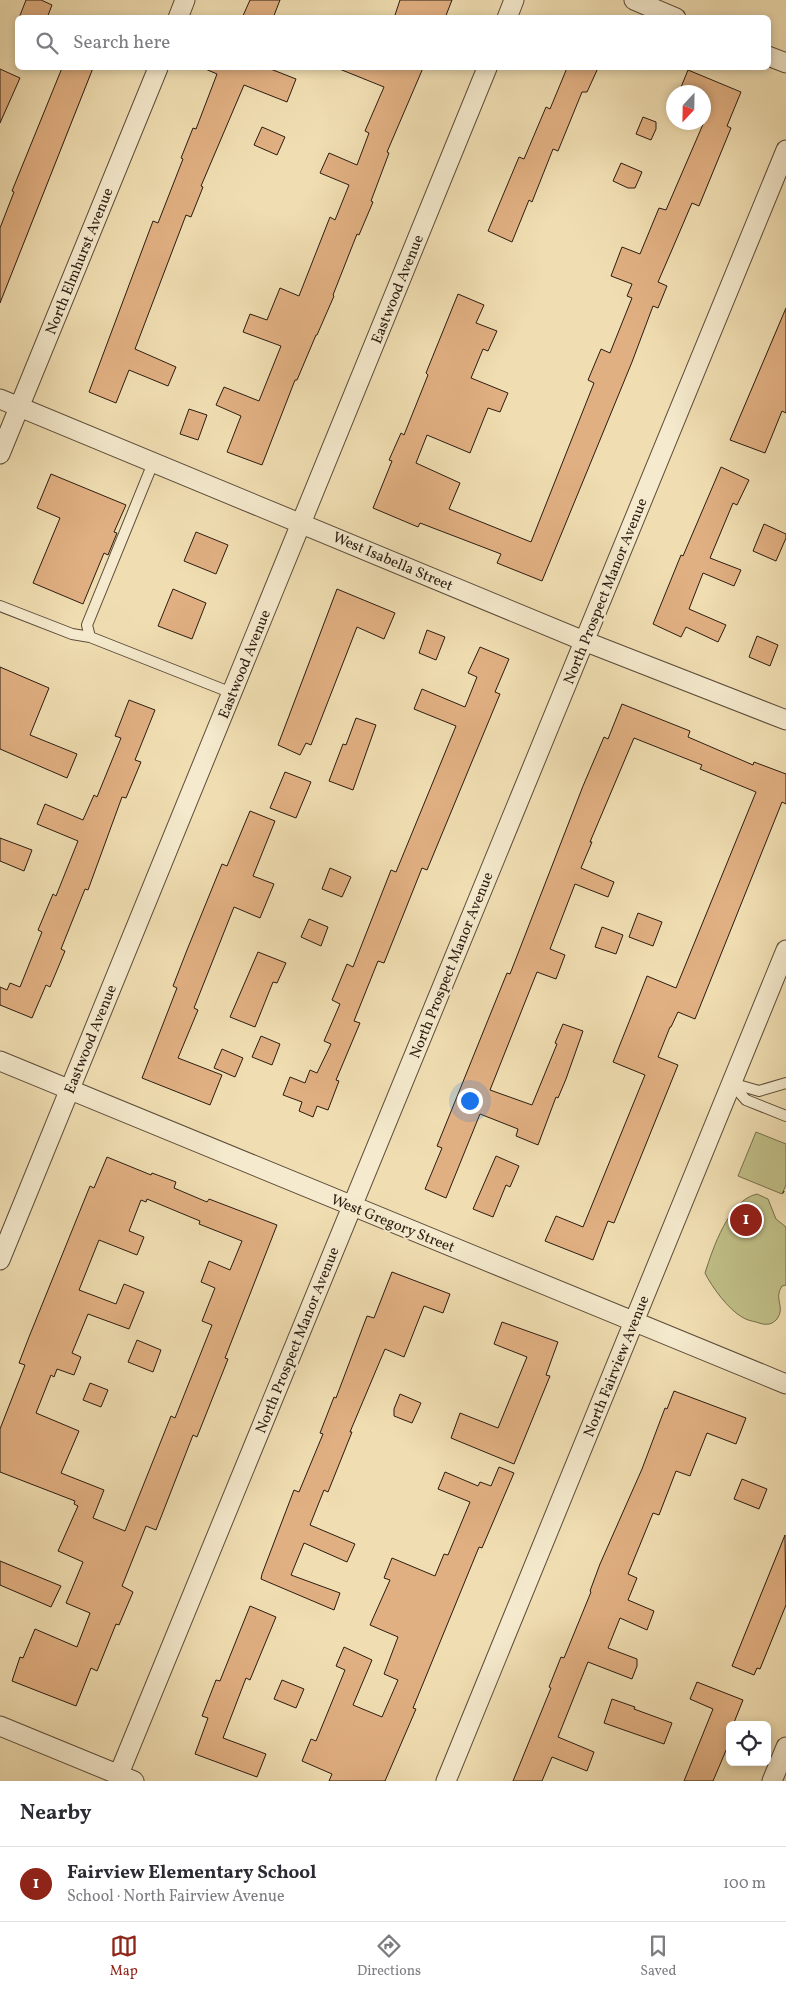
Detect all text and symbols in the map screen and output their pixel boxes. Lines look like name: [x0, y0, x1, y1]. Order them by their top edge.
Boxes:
search box: [15, 15, 771, 70]
icon: search: [33, 29, 61, 57]
text: Search here: [73, 30, 170, 56]
north arrow: [666, 85, 711, 130]
street label: North Elmhurst Avenue: [41, 185, 119, 338]
street label: Eastwood Avenue: [367, 232, 430, 347]
street label: North Prospect Manor Avenue: [559, 495, 653, 688]
street label: West Isabella Street: [329, 528, 456, 597]
street label: Eastwood Avenue: [214, 607, 277, 722]
street label: North Prospect Manor Avenue: [405, 869, 499, 1062]
street label: Eastwood Avenue: [60, 982, 123, 1097]
your location: [457, 1088, 483, 1114]
street label: West Gregory Street: [327, 1190, 458, 1259]
pin: 1: [730, 1201, 762, 1239]
street label: North Prospect Manor Avenue: [251, 1244, 345, 1437]
street label: North Fairview Avenue: [579, 1293, 655, 1441]
map controls: [726, 1721, 771, 1766]
button: locate: [726, 1721, 771, 1766]
text: Nearby: [20, 1799, 91, 1828]
text: Fairview Elementary School: [67, 1860, 317, 1886]
text: 1: [33, 1873, 39, 1895]
text: 100 m: [723, 1873, 766, 1895]
text: School · North Fairview Avenue: [67, 1886, 285, 1908]
tab: Map: [110, 1932, 138, 1981]
tab: Directions: [357, 1932, 421, 1981]
tab: Saved: [640, 1932, 676, 1981]

